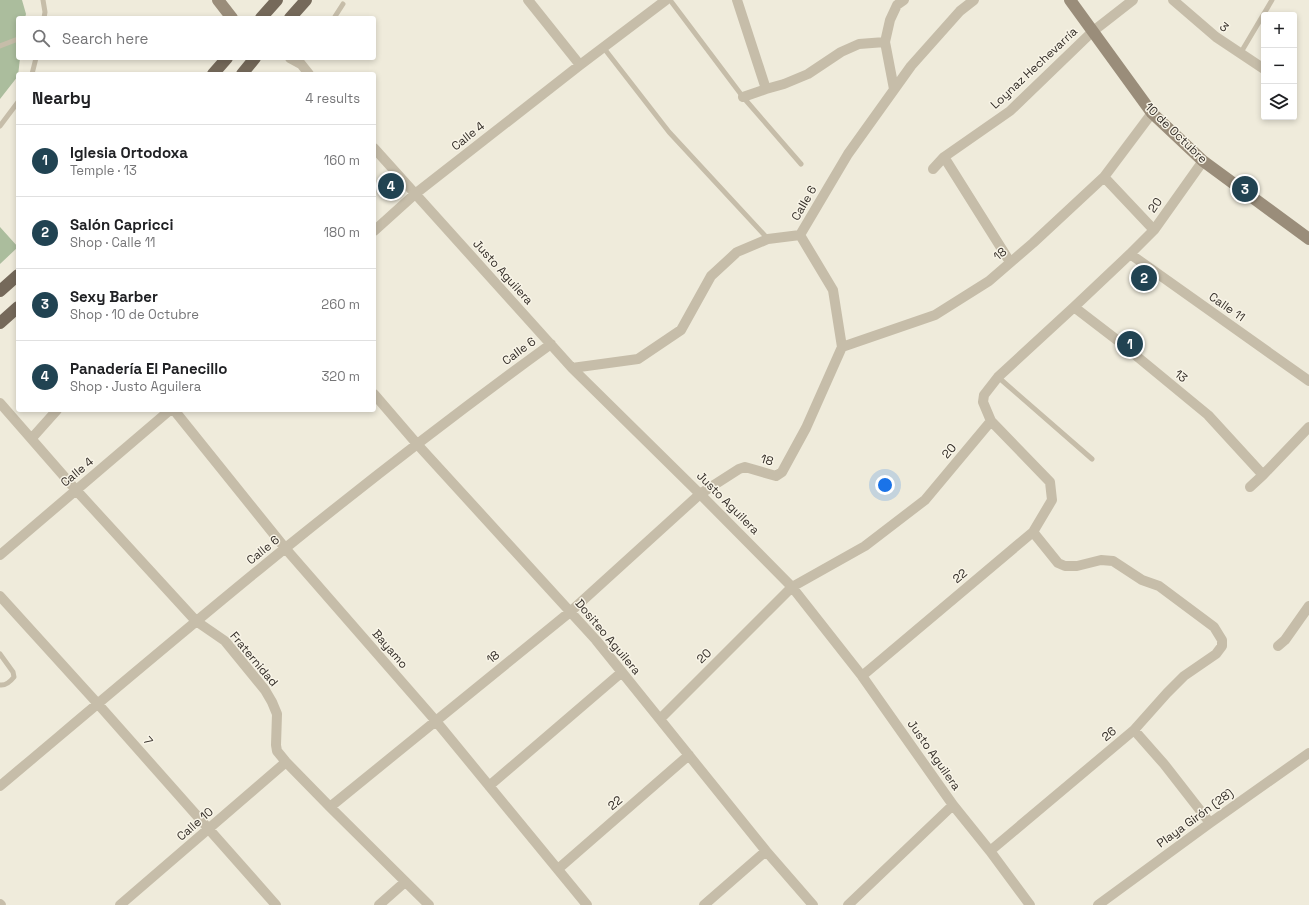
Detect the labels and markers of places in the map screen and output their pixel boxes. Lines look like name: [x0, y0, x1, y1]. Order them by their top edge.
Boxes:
pin: 4: [378, 171, 404, 201]
pin: 3: [1232, 174, 1258, 204]
pin: 2: [1131, 263, 1157, 293]
pin: 1: [1117, 329, 1143, 359]

